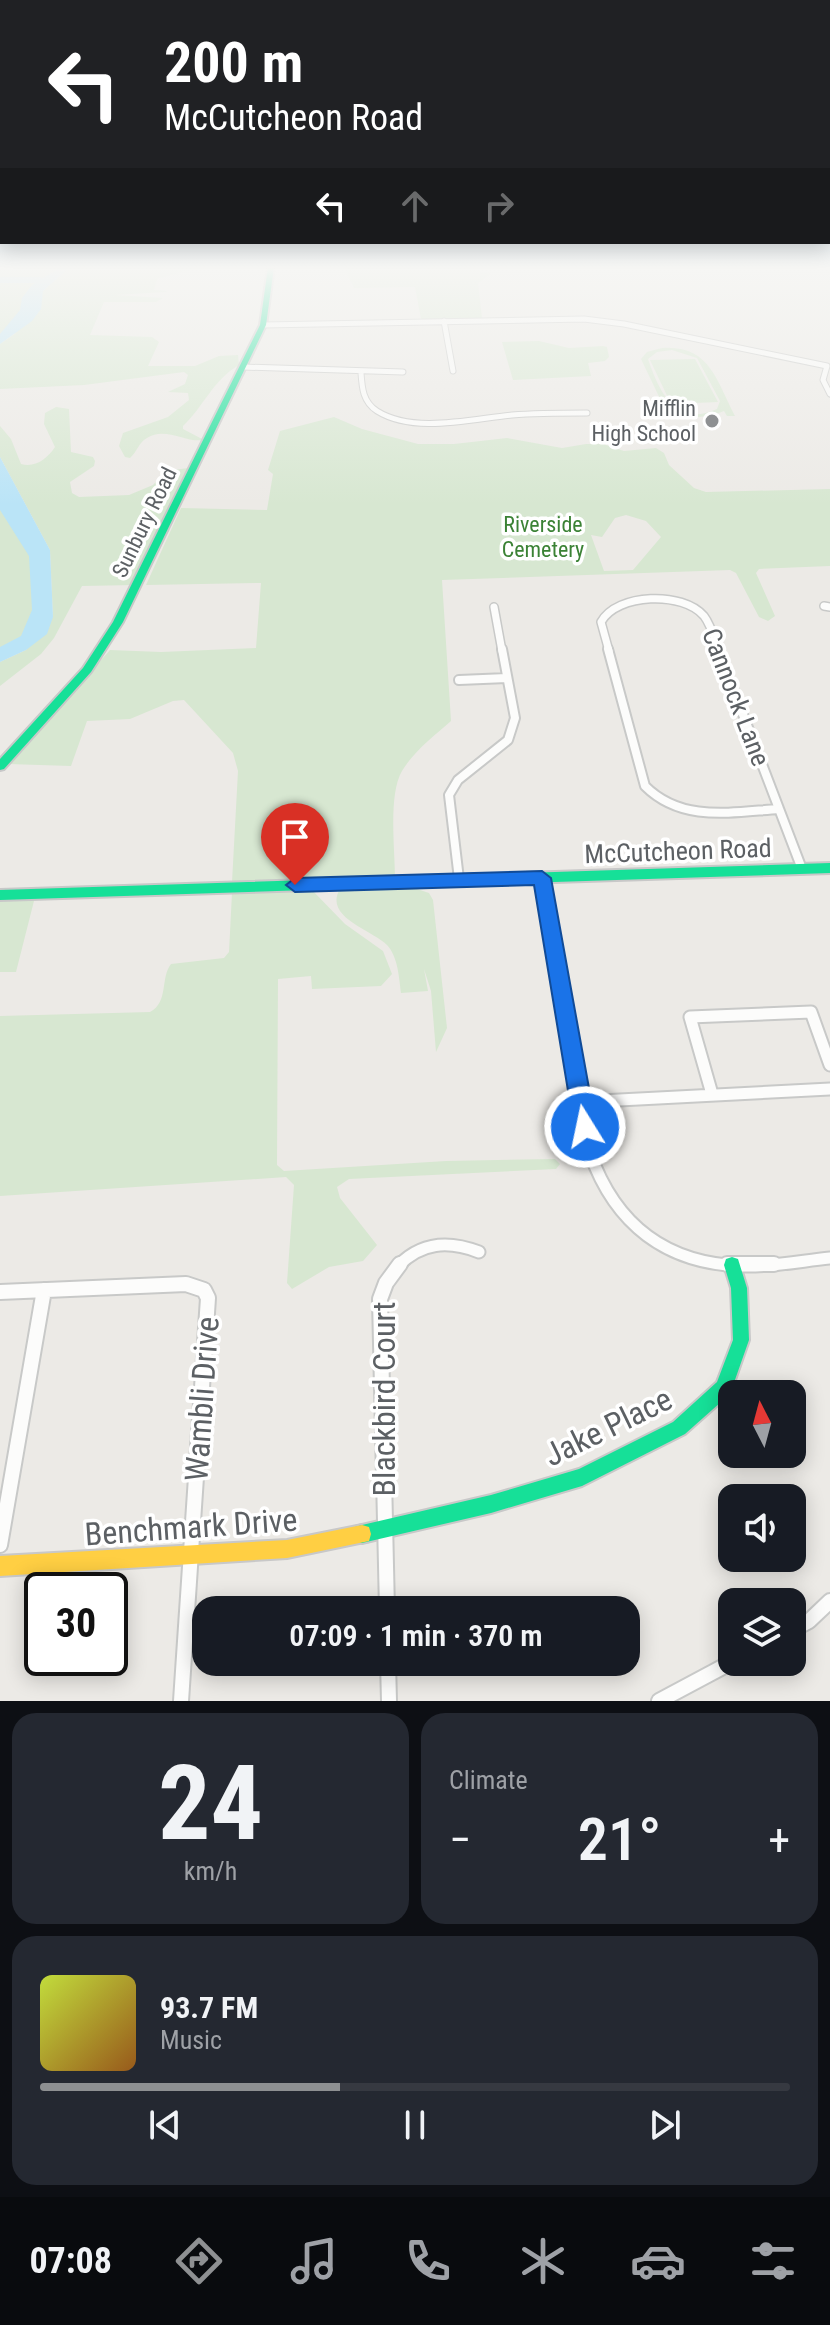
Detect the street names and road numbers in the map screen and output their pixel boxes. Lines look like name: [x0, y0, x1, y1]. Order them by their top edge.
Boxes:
street label: Sunbury Road: [107, 463, 182, 581]
street label: Cannock Lane: [696, 624, 776, 770]
street label: McCutcheon Road: [584, 833, 772, 869]
street label: Blackbird Court: [365, 1302, 403, 1496]
street label: Wambli Drive: [177, 1315, 227, 1483]
street label: Jake Place: [538, 1380, 678, 1474]
street label: Benchmark Drive: [83, 1501, 299, 1553]

